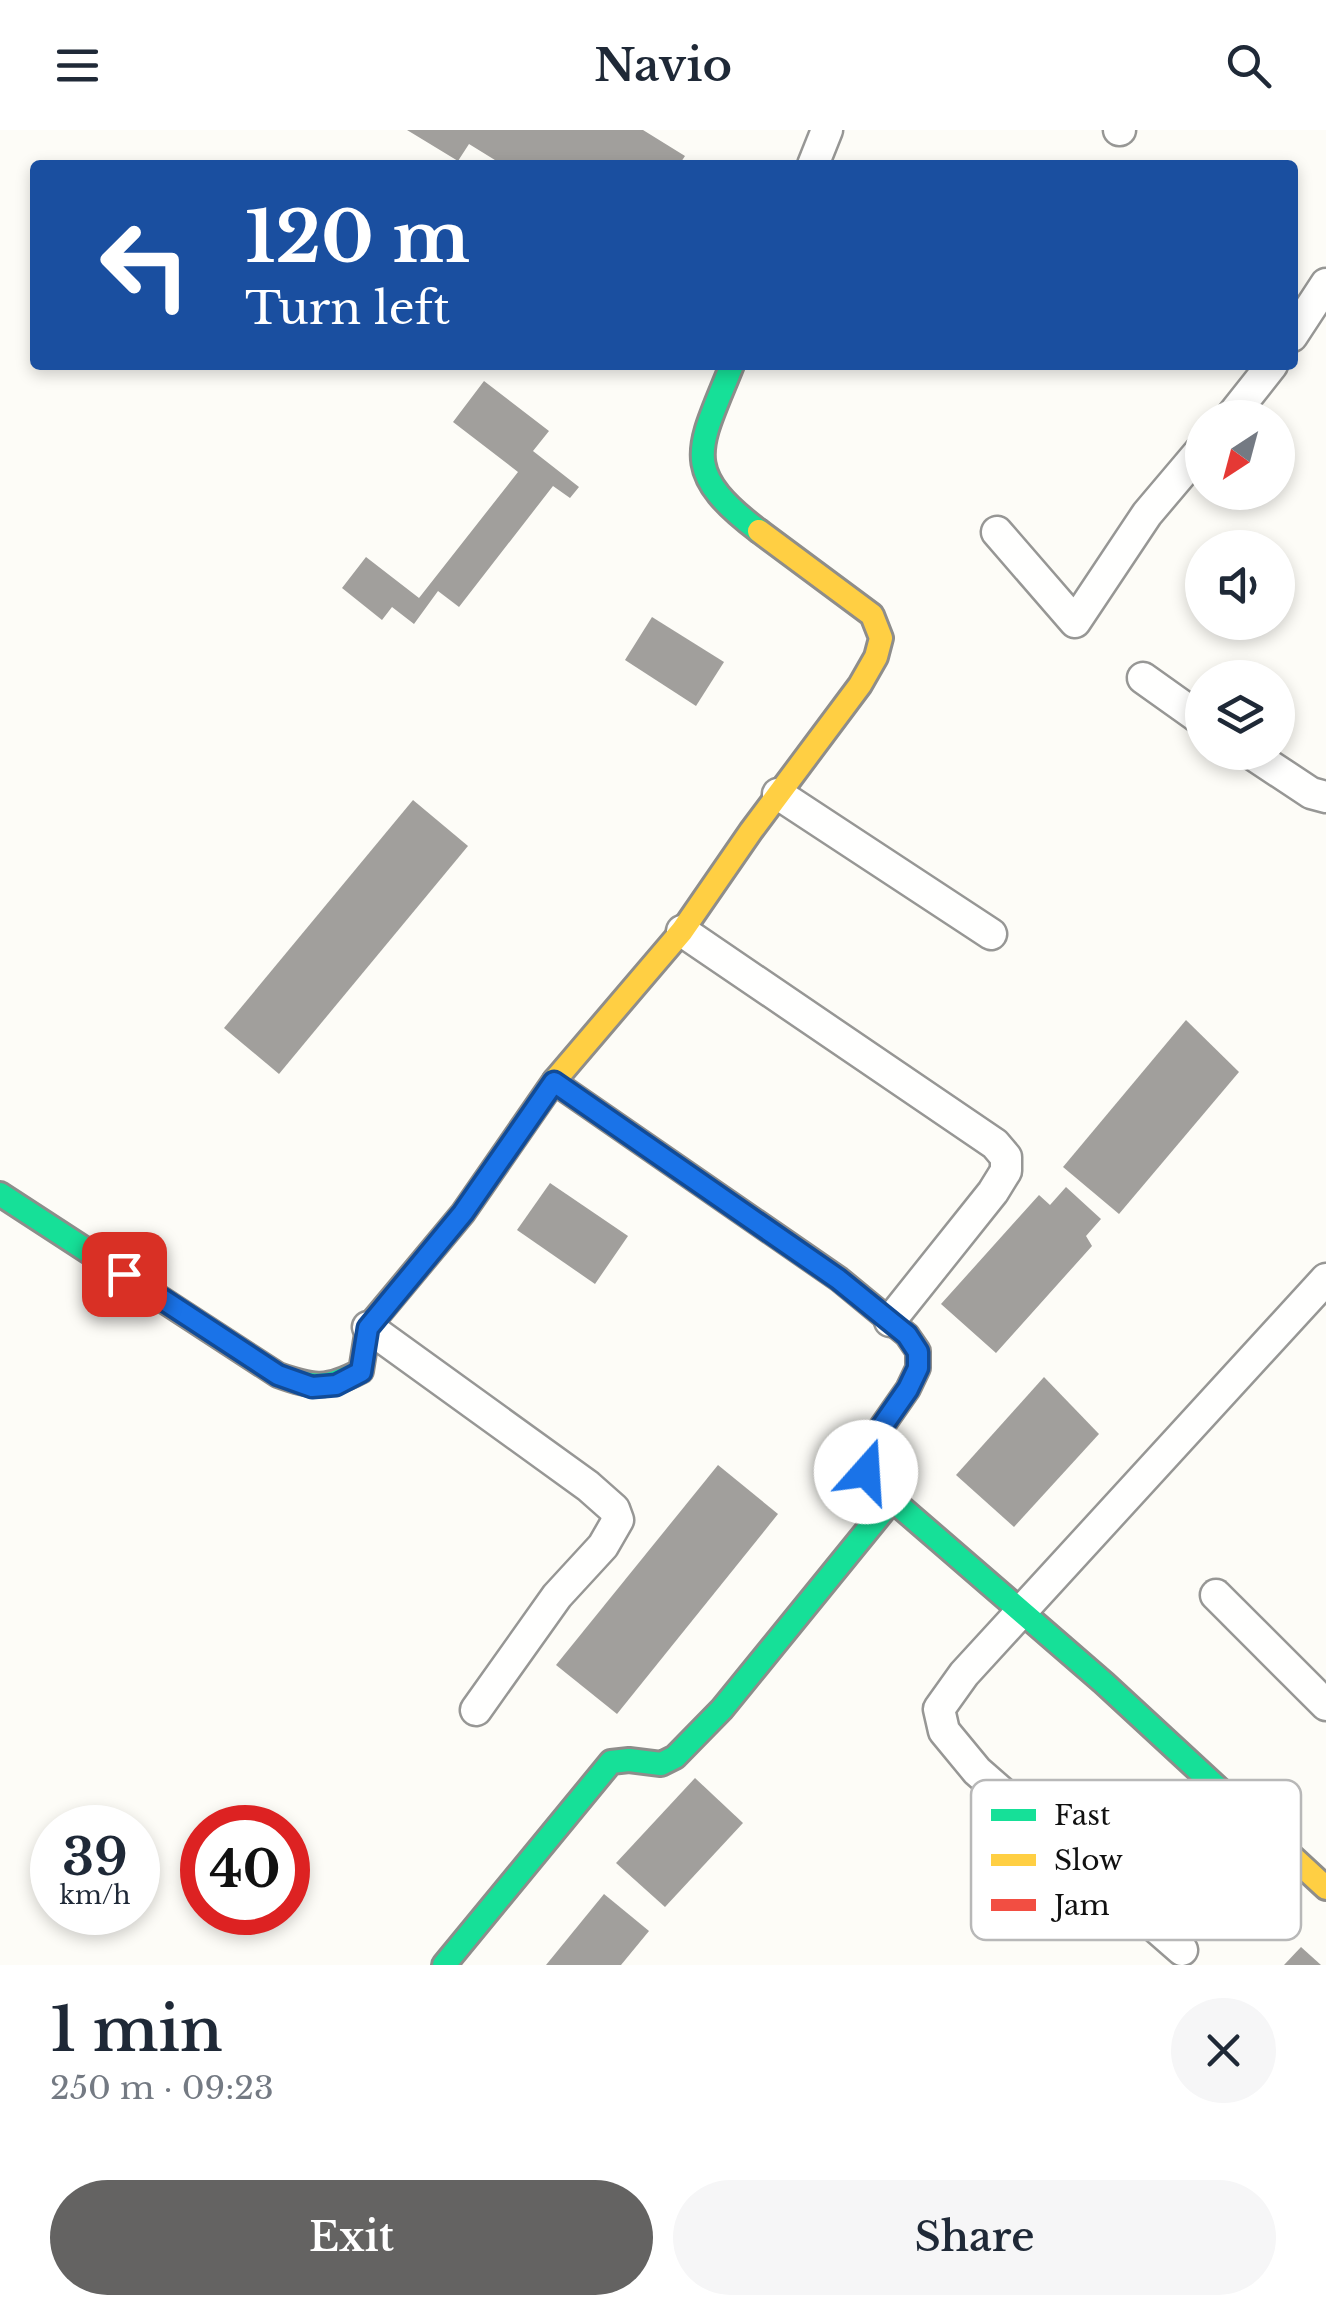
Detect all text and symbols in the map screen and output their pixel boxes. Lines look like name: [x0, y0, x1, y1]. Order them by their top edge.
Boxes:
text: Navio: [594, 37, 732, 93]
icon: menu: [50, 38, 105, 93]
icon: search: [1221, 38, 1276, 93]
text: 120 m: [245, 194, 470, 281]
icon: left: [80, 200, 210, 330]
text: Turn left: [245, 280, 450, 336]
north arrow: [1185, 400, 1295, 510]
map controls: [1185, 400, 1295, 770]
button: sound: [1185, 530, 1295, 640]
button: layers: [1185, 660, 1295, 770]
pin: [82, 1232, 167, 1317]
icon: arrive: [97, 1247, 152, 1302]
position arrow: [814, 1420, 918, 1524]
legend: [971, 1780, 1301, 1940]
text: Fast: [1054, 1798, 1111, 1833]
speed limit sign: 40: [180, 1805, 310, 1935]
text: 39: [62, 1826, 128, 1889]
text: Slow: [1054, 1843, 1123, 1878]
text: km/h: [60, 1880, 130, 1911]
text: Jam: [1050, 1888, 1110, 1923]
text: 1 min: [50, 1993, 223, 2067]
button: close: [1171, 1998, 1276, 2103]
text: 250 m · 09:23: [50, 2068, 274, 2108]
button: Exit: [50, 2180, 653, 2295]
button: Share: [673, 2180, 1276, 2295]

